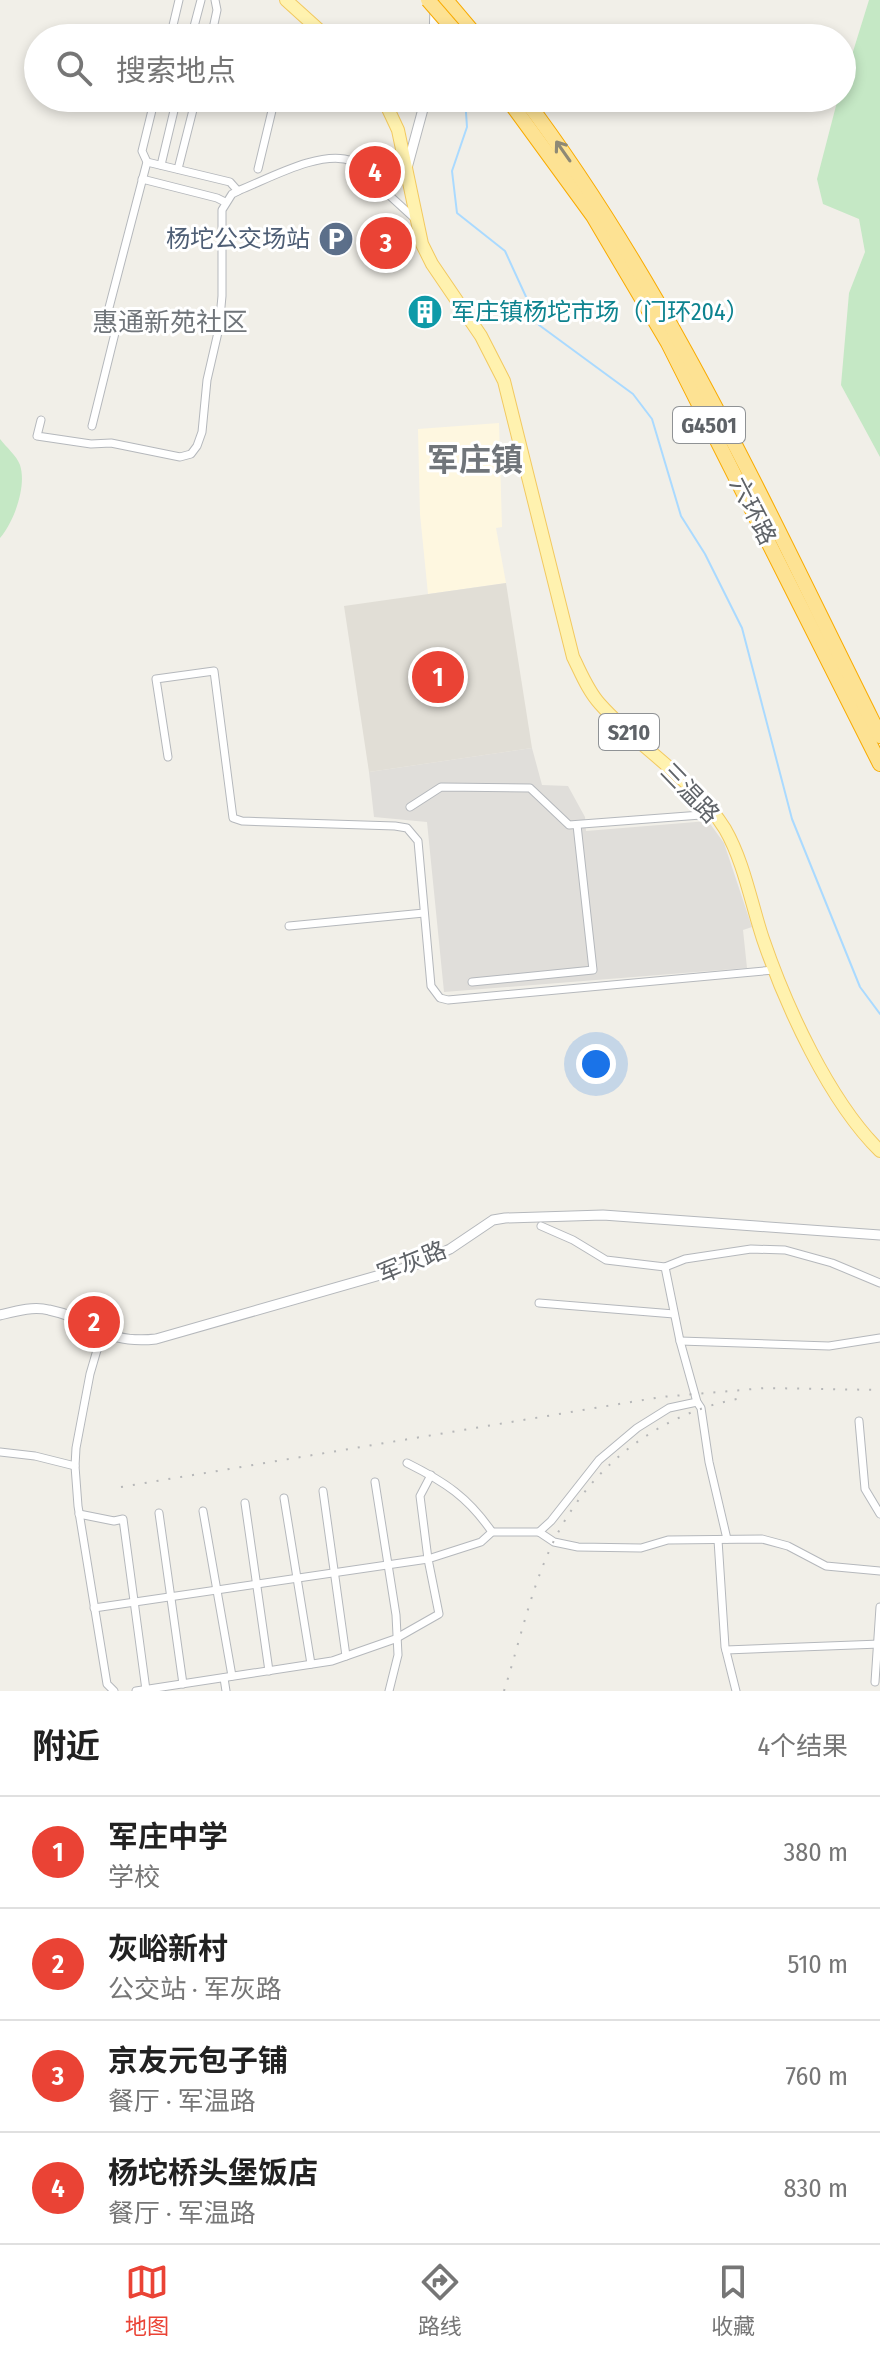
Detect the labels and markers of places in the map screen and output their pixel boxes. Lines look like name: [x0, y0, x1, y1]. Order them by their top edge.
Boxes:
pin: 4: [349, 142, 401, 202]
pin: 3: [360, 213, 412, 273]
parking icon: 杨坨公交场站: [317, 220, 355, 258]
place label: 杨坨公交场站: [166, 225, 310, 253]
building icon: 军庄镇杨坨市场（门环204）: [406, 293, 444, 331]
place label: 军庄镇杨坨市场（门环204）: [451, 298, 750, 326]
pin: 1: [412, 647, 464, 707]
pin: 2: [68, 1292, 120, 1352]

